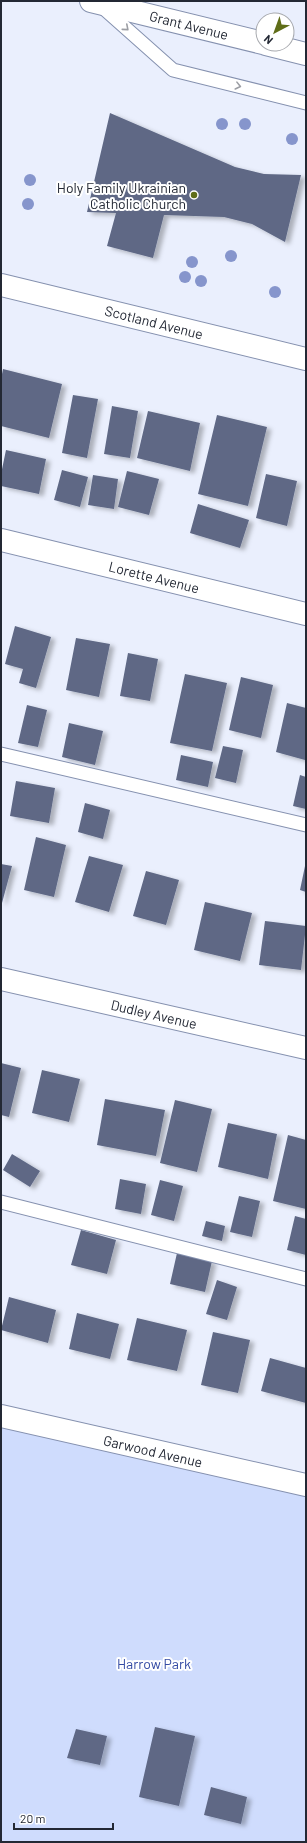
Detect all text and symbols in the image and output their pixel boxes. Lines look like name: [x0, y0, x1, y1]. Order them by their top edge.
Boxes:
street label: Grant Avenue: [148, 7, 230, 43]
north arrow: [255, 12, 295, 52]
one-way arrow: [121, 23, 128, 30]
text: N: [261, 33, 275, 47]
one-way arrow: [234, 81, 241, 90]
place label: Holy Family Ukrainian Catholic Church: [57, 179, 186, 212]
marker: Holy Family Ukrainian Catholic Church: [189, 190, 199, 200]
street label: Scotland Avenue: [103, 302, 205, 342]
street label: Lorette Avenue: [107, 558, 201, 596]
street label: Dudley Avenue: [109, 996, 199, 1032]
street label: Garwood Avenue: [102, 1431, 204, 1471]
park label: Harrow Park: [117, 1655, 191, 1672]
scale bar: [14, 1805, 113, 1831]
text: 20 m: [20, 1811, 46, 1825]

